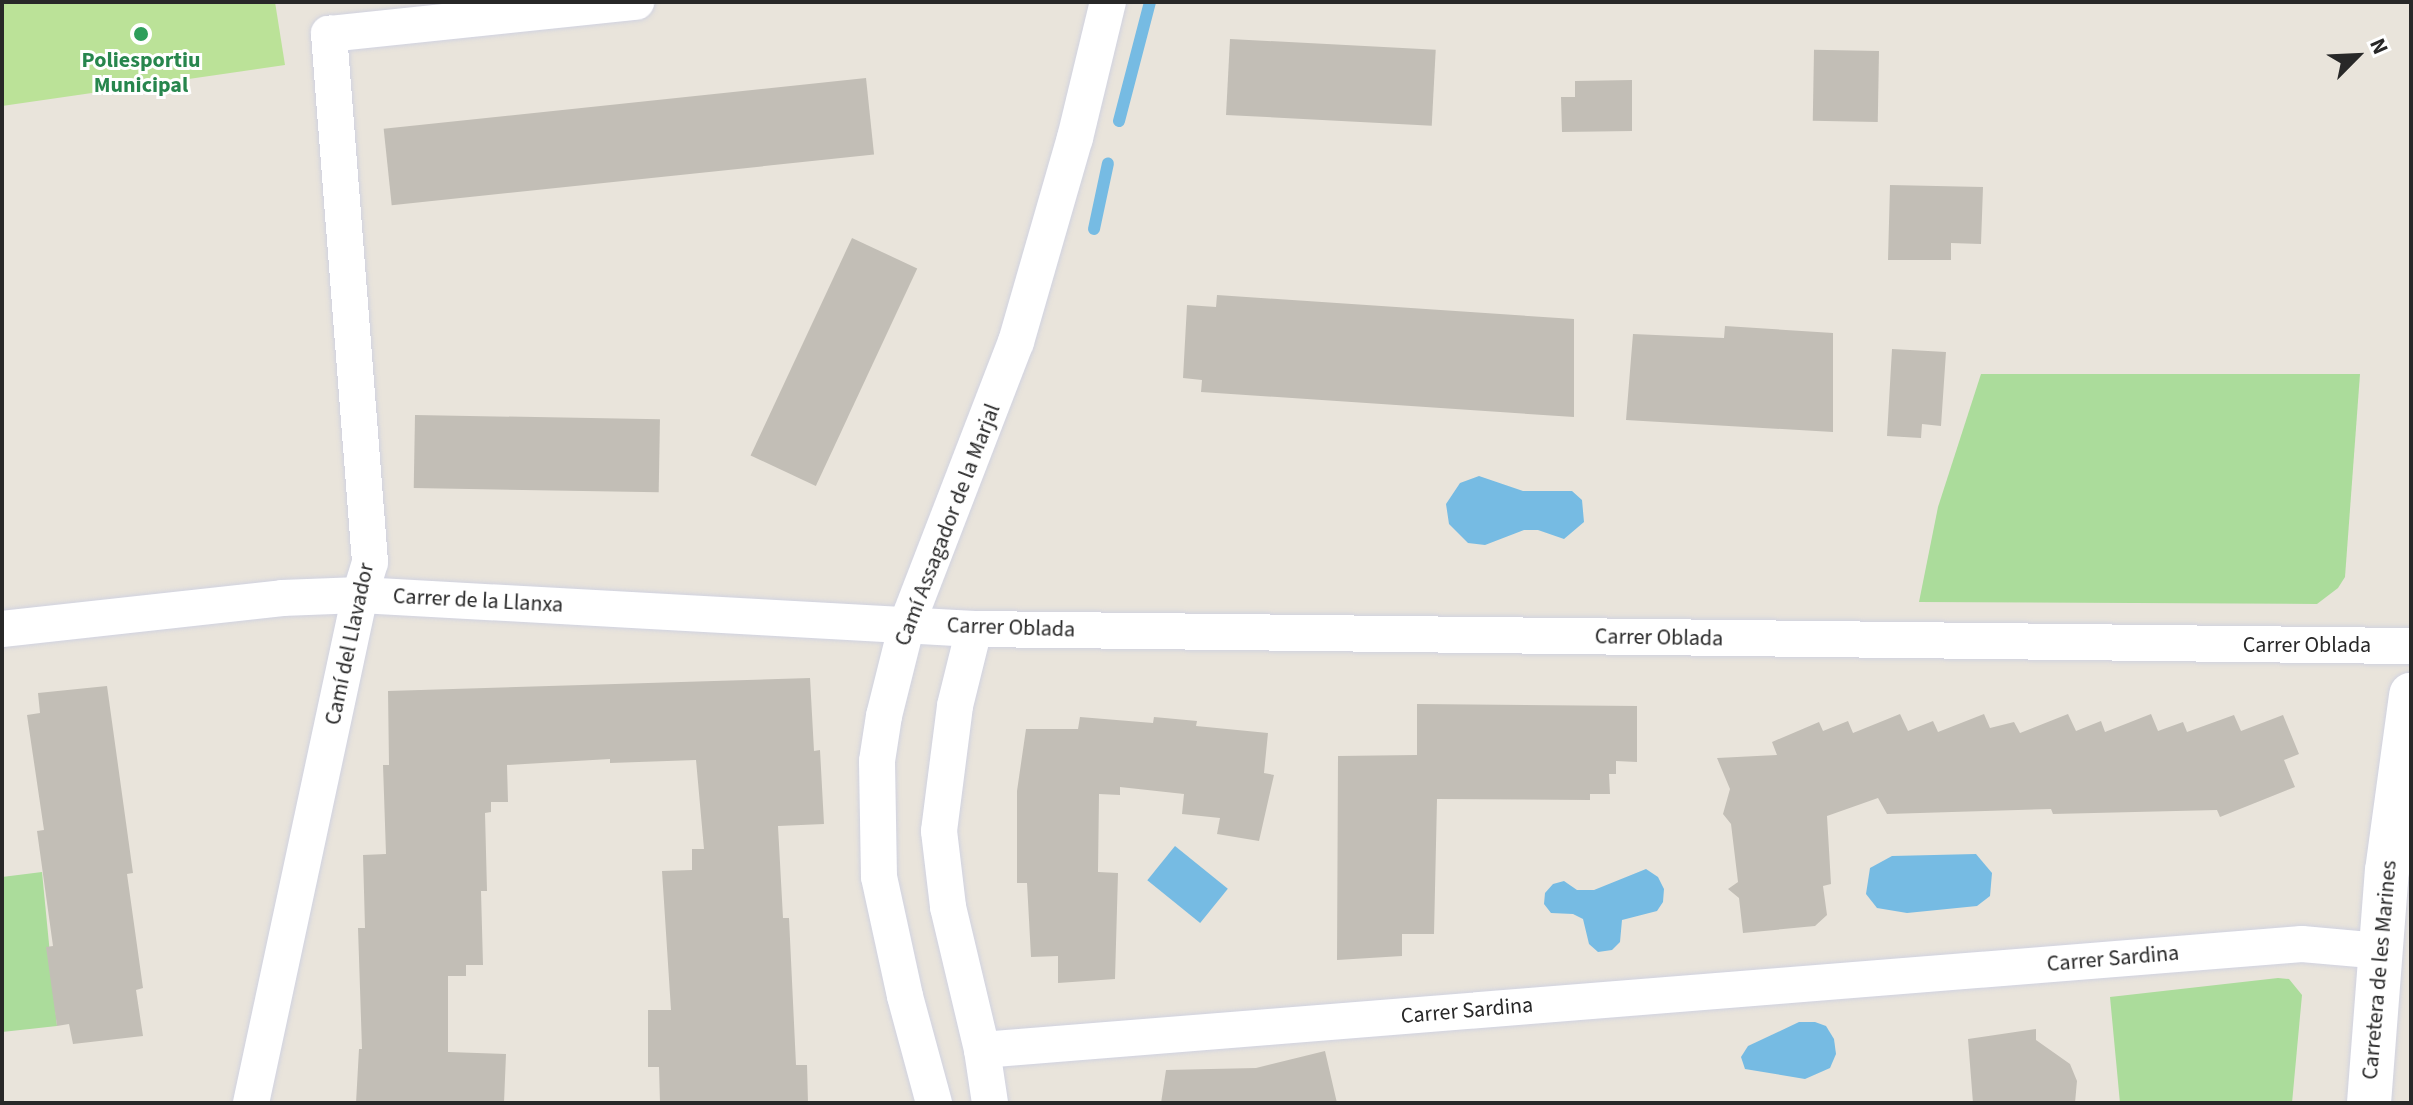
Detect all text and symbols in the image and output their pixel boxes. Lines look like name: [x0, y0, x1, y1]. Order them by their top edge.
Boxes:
north arrow: [2317, 16, 2397, 96]
marker: Poliesportiu Municipal: [132, 25, 150, 43]
text: N: [2361, 33, 2397, 59]
place label: Poliesportiu Municipal: [82, 47, 200, 98]
street label: Camí Assagador de la Marjal: [890, 400, 1006, 650]
street label: Camí del Llavador: [320, 561, 380, 727]
street label: Carrer de la Llanxa: [392, 583, 564, 619]
street label: Carrer Oblada: [946, 613, 1076, 643]
street label: Carrer Oblada: [1595, 624, 1723, 652]
street label: Carrer Oblada: [2243, 633, 2371, 659]
street label: Carretera de les Marines: [2357, 859, 2403, 1081]
street label: Carrer Sardina: [2046, 940, 2180, 978]
street label: Carrer Sardina: [1400, 992, 1534, 1030]

